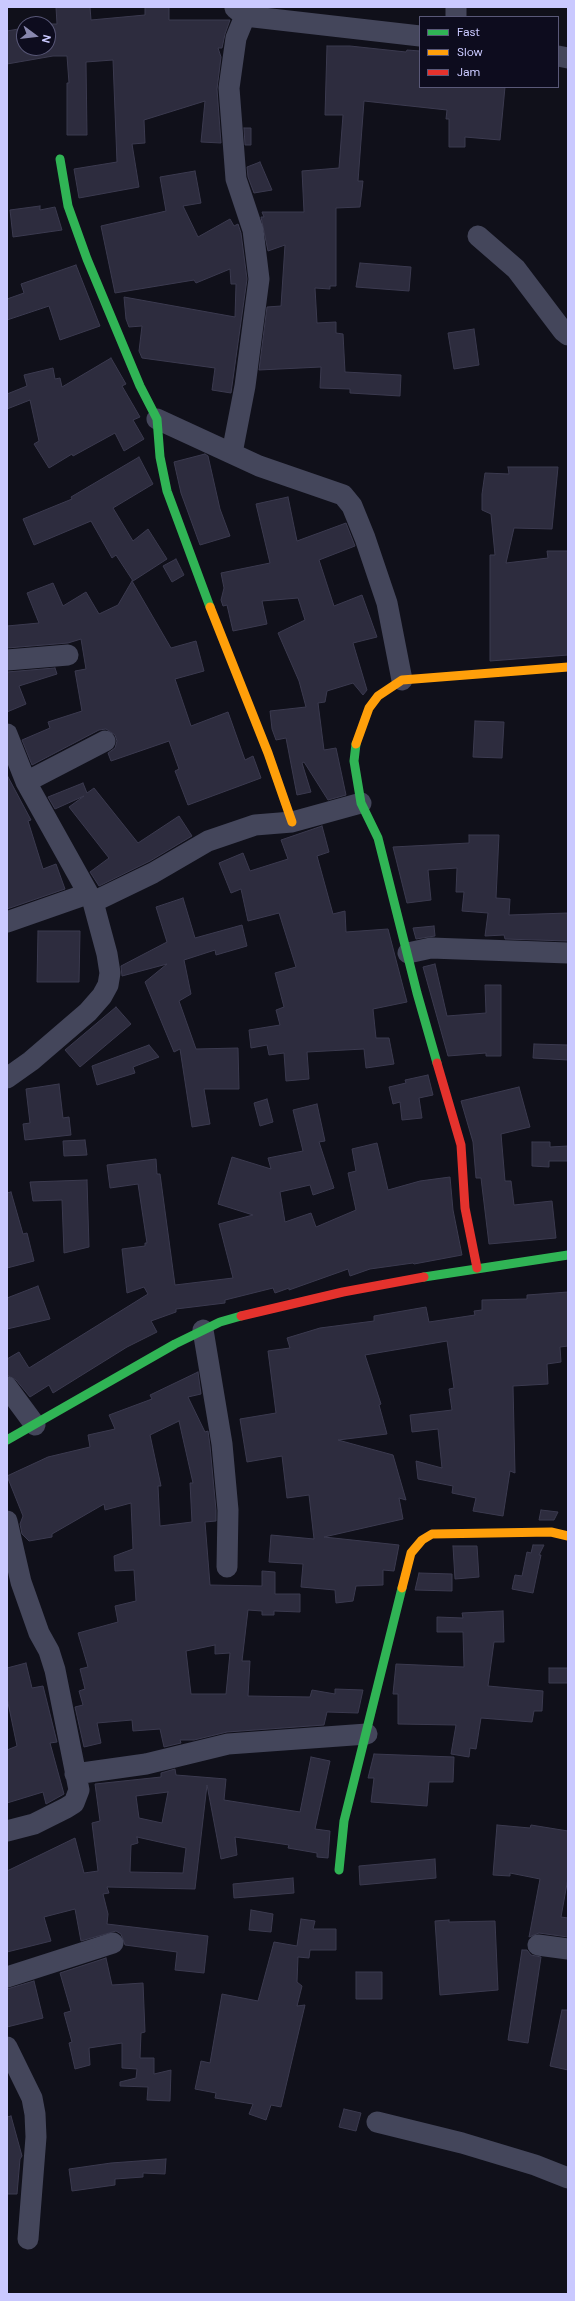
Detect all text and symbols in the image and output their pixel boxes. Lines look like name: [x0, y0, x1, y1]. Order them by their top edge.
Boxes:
north arrow: [16, 16, 56, 56]
legend: [419, 16, 559, 88]
text: Fast: [457, 24, 480, 40]
text: N: [39, 33, 54, 45]
text: Slow: [457, 44, 483, 60]
text: Jam: [457, 64, 480, 80]

